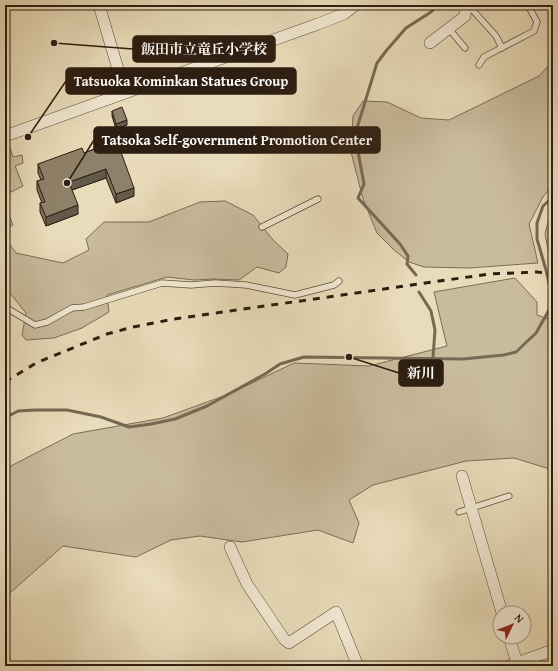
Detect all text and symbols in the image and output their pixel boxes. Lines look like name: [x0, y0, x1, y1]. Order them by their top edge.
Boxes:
callout: 飯田市立竜丘小学校: [133, 36, 275, 62]
text: 飯田市立竜丘小学校: [141, 39, 267, 59]
callout: Tatsuoka Kominkan Statues Group: [66, 68, 296, 94]
text: Tatsuoka Kominkan Statues Group: [74, 71, 288, 91]
callout: Tatsoka Self-government Promotion Center: [94, 127, 380, 153]
text: Tatsoka Self-government Promotion Center: [102, 130, 373, 150]
callout: 新川: [399, 360, 443, 386]
text: 新川: [407, 363, 435, 383]
north arrow: [492, 605, 532, 645]
text: N: [511, 610, 528, 627]

